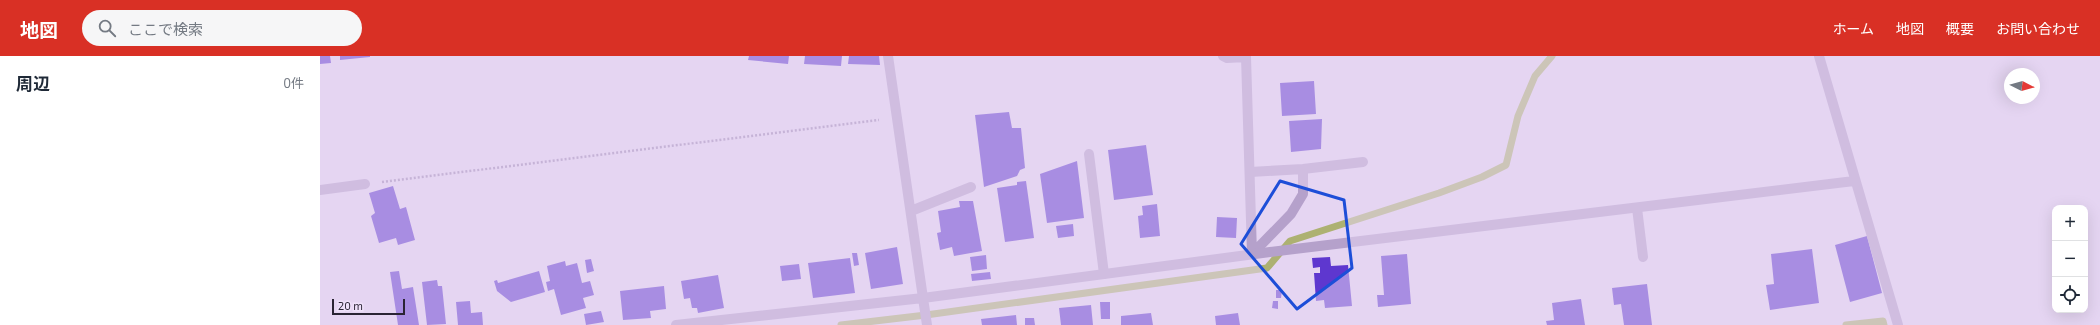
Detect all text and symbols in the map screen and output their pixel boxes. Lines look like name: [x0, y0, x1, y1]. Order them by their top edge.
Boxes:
search box: [82, 10, 362, 46]
icon: search: [96, 17, 118, 39]
text: 地図: [20, 18, 58, 41]
text: ここで検索: [128, 20, 203, 38]
text: ホーム: [1832, 20, 1874, 37]
text: 地図: [1896, 20, 1924, 37]
text: 概要: [1946, 20, 1974, 37]
text: お問い合わせ: [1996, 20, 2080, 37]
north arrow: [2004, 68, 2040, 104]
text: 周辺: [16, 73, 50, 93]
text: 0件: [283, 75, 304, 91]
map controls: [2052, 205, 2088, 313]
button: +: [2052, 205, 2088, 241]
button: −: [2052, 241, 2088, 277]
button: locate: [2052, 277, 2088, 313]
scale bar: [332, 297, 405, 316]
text: 20 m: [338, 299, 363, 312]

